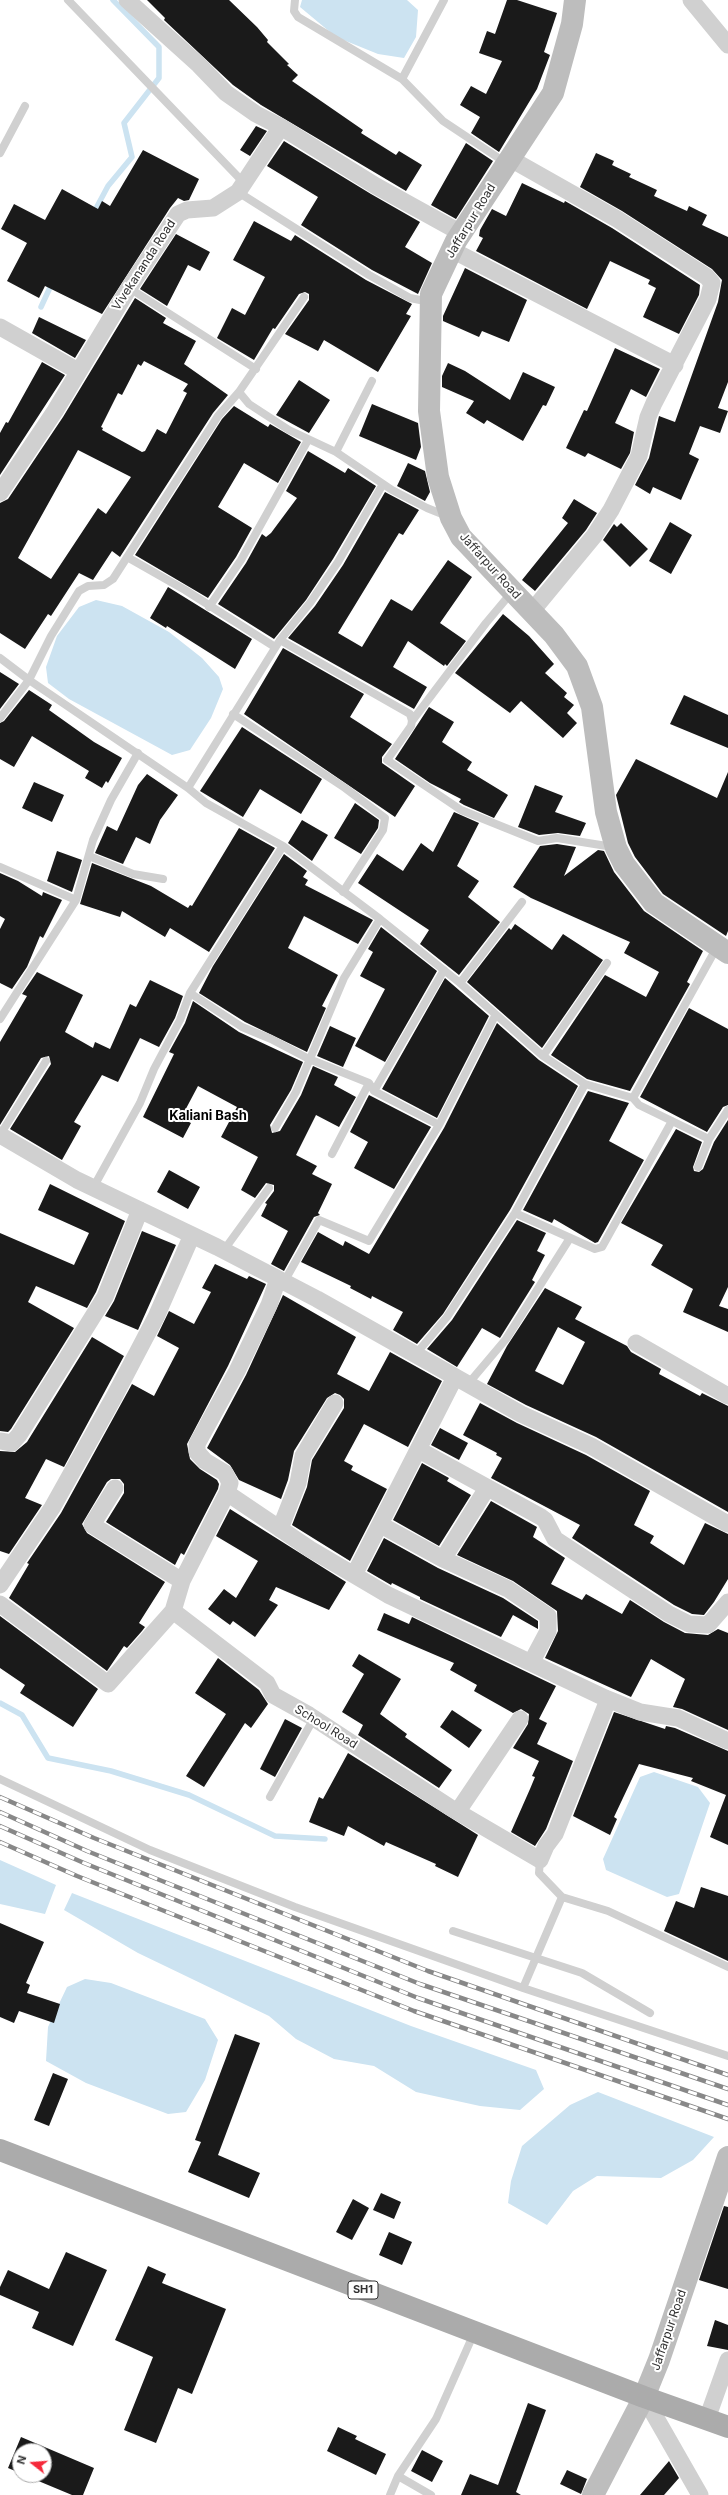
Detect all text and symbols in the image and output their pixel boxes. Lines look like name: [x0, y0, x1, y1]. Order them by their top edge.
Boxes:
street label: Jaffarpur Road: [443, 181, 499, 261]
street label: Vivekananda Road: [109, 217, 179, 313]
street label: Jaffarpur Road: [456, 530, 524, 602]
district label: Kaliani Bash: [169, 1108, 247, 1124]
street label: School Road: [292, 1702, 360, 1752]
road number: SH1: [348, 2281, 378, 2299]
street label: Jaffarpur Road: [648, 2288, 690, 2372]
north arrow: [12, 2443, 52, 2483]
text: N: [14, 2454, 29, 2466]

